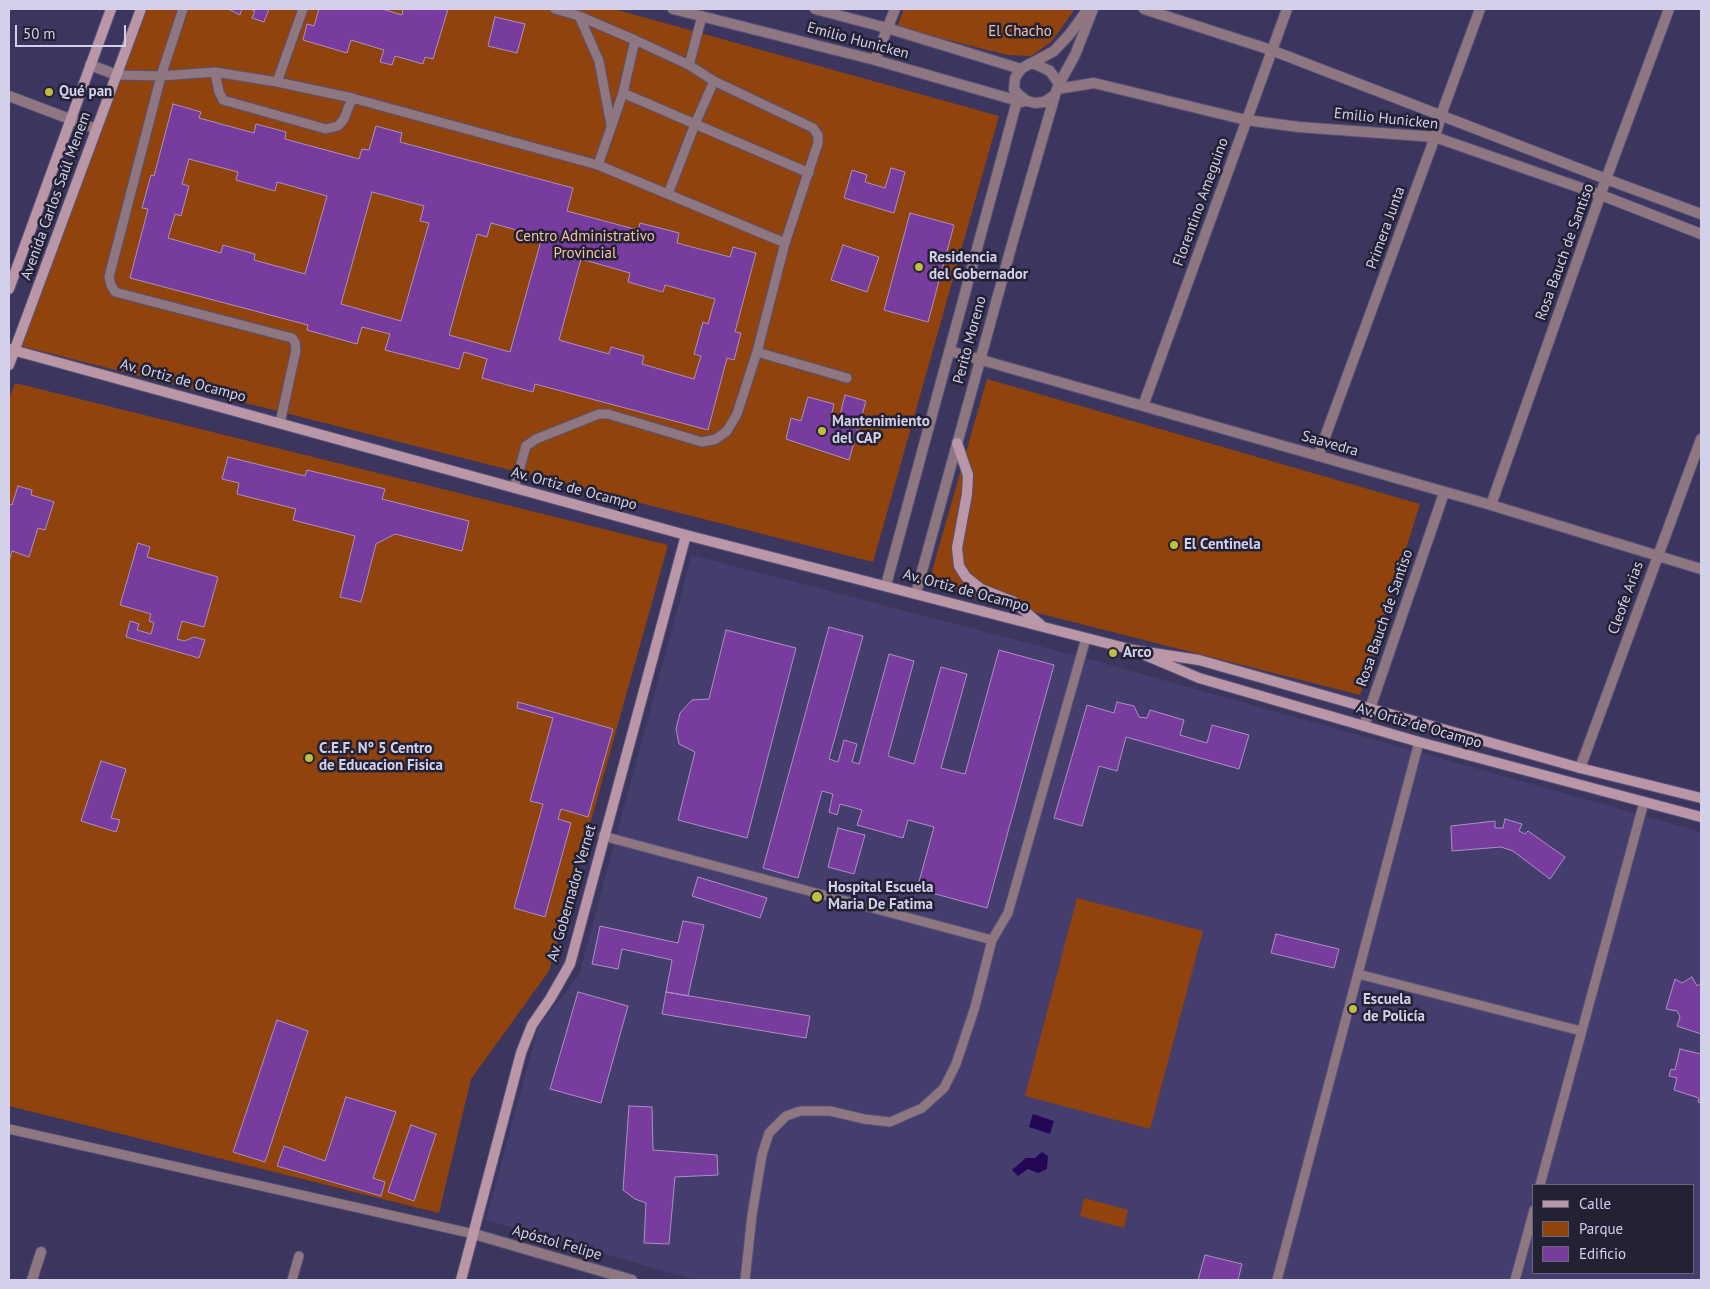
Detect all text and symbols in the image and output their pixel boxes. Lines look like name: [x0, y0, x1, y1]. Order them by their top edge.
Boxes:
scale bar: [18, 15, 129, 47]
street label: Emilio Hunicken: [805, 19, 911, 63]
park label: El Chacho: [988, 23, 1052, 41]
text: 50 m: [23, 24, 56, 43]
place label: Qué pan: [59, 83, 112, 101]
marker: Qué pan: [43, 86, 55, 98]
street label: Emilio Hunicken: [1333, 105, 1439, 133]
street label: Avenida Carlos Saúl Menem: [17, 109, 95, 283]
street label: Florentino Ameguino: [1169, 135, 1233, 269]
street label: Rosa Bauch de Santiso: [1532, 181, 1598, 323]
street label: Primera Junta: [1363, 184, 1409, 272]
park label: Centro Administrativo Provincial: [515, 228, 655, 263]
place label: Residencia del Gobernador: [929, 249, 1028, 284]
marker: Residencia del Gobernador: [913, 261, 925, 273]
street label: Perito Moreno: [950, 294, 990, 386]
street label: Av. Ortiz de Ocampo: [118, 356, 248, 406]
place label: Mantenimiento del CAP: [832, 413, 930, 448]
marker: Mantenimiento del CAP: [816, 425, 828, 437]
street label: Saavedra: [1300, 427, 1360, 461]
street label: Av. Ortiz de Ocampo: [509, 464, 639, 514]
place label: El Centinela: [1184, 536, 1261, 554]
marker: El Centinela: [1168, 539, 1180, 551]
street label: Rosa Bauch de Santiso: [1353, 547, 1417, 689]
street label: Cleofe Arias: [1605, 559, 1647, 637]
street label: Av. Ortiz de Ocampo: [901, 566, 1031, 616]
place label: Arco: [1123, 644, 1152, 662]
marker: Arco: [1107, 647, 1119, 659]
street label: Av. Ortiz de Ocampo: [1354, 699, 1484, 753]
place label: C.E.F. N° 5 Centro de Educacion Fisica: [319, 740, 443, 775]
marker: C.E.F. N° 5 Centro de Educacion Fisica: [303, 752, 315, 764]
street label: Av. Gobernador Vernet: [544, 822, 600, 964]
place label: Hospital Escuela Maria De Fatima: [828, 879, 933, 914]
marker: Hospital Escuela Maria De Fatima: [810, 890, 824, 904]
place label: Escuela de Policía: [1363, 991, 1425, 1026]
marker: Escuela de Policía: [1347, 1003, 1359, 1015]
legend: [1532, 1184, 1695, 1274]
text: Calle: [1579, 1194, 1611, 1213]
text: Parque: [1579, 1219, 1623, 1238]
street label: Apóstol Felipe: [510, 1222, 604, 1264]
text: Edificio: [1579, 1244, 1626, 1263]

